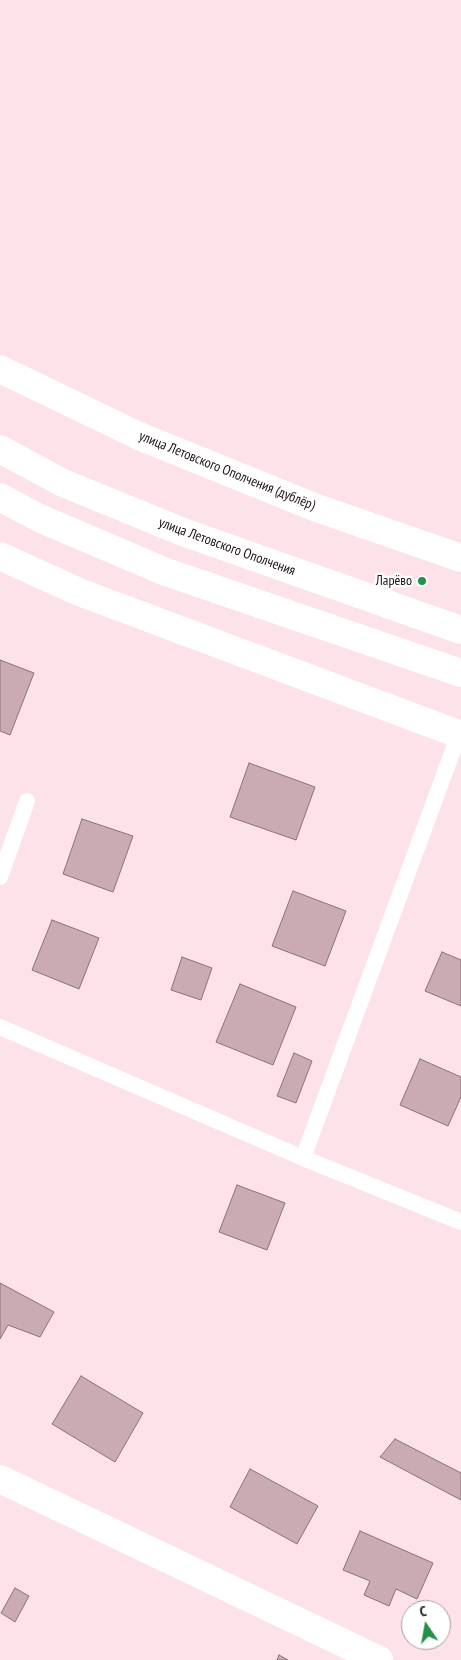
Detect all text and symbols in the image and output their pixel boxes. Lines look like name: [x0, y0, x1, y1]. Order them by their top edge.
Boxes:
street label: улица Летовского Ополчения (дублёр): [136, 428, 318, 514]
street label: улица Летовского Ополчения: [156, 514, 298, 580]
place label: Ларёво: [376, 573, 412, 589]
marker: Ларёво: [416, 575, 428, 587]
north arrow: [401, 1600, 451, 1650]
text: С: [418, 1602, 428, 1621]

